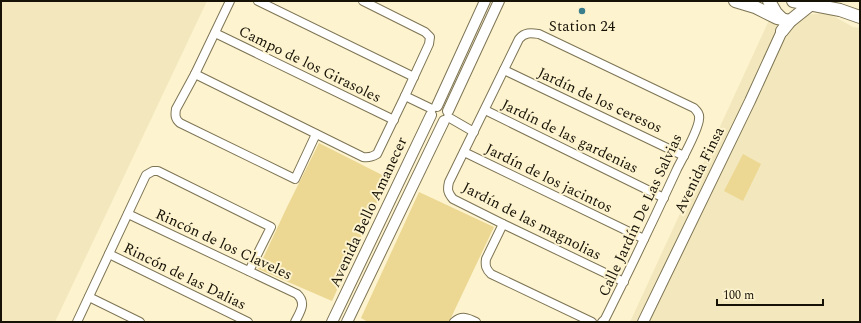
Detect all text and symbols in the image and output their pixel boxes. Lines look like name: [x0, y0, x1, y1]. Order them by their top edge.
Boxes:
marker: Station 24: [577, 6, 587, 16]
place label: Station 24: [549, 15, 616, 38]
street label: Campo de los Girasoles: [235, 20, 385, 109]
street label: Jardín de los ceresos: [534, 61, 666, 139]
street label: Jardín de las gardenias: [497, 93, 642, 180]
street label: Avenida Finsa: [668, 122, 731, 218]
street label: Calle Jardín De Las Salvias: [593, 130, 688, 301]
street label: Avenida Bello Amanecer: [323, 133, 413, 291]
street label: Jardín de los jacintos: [481, 138, 616, 219]
street label: Jardín de las magnolias: [458, 176, 605, 267]
street label: Rincón de los Claveles: [152, 203, 296, 286]
street label: Rincón de las Dalias: [119, 237, 250, 316]
scale bar: [717, 281, 823, 307]
text: 100 m: [723, 286, 754, 305]

